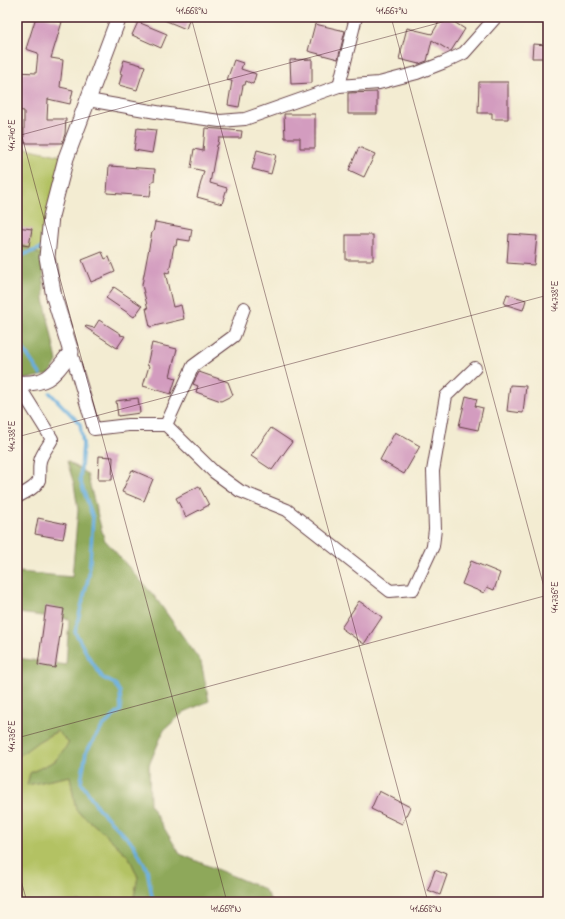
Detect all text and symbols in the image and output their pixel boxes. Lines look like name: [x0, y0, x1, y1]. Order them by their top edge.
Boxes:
text: 41.668°N: [176, 4, 208, 19]
text: 41.667°N: [376, 4, 408, 19]
text: 44.740°E: [5, 119, 20, 151]
text: 44.738°E: [548, 280, 563, 312]
text: 44.738°E: [5, 420, 20, 452]
text: 44.736°E: [548, 581, 563, 613]
text: 44.736°E: [5, 720, 20, 752]
text: 41.669°N: [211, 902, 242, 917]
text: 41.668°N: [410, 902, 442, 917]

